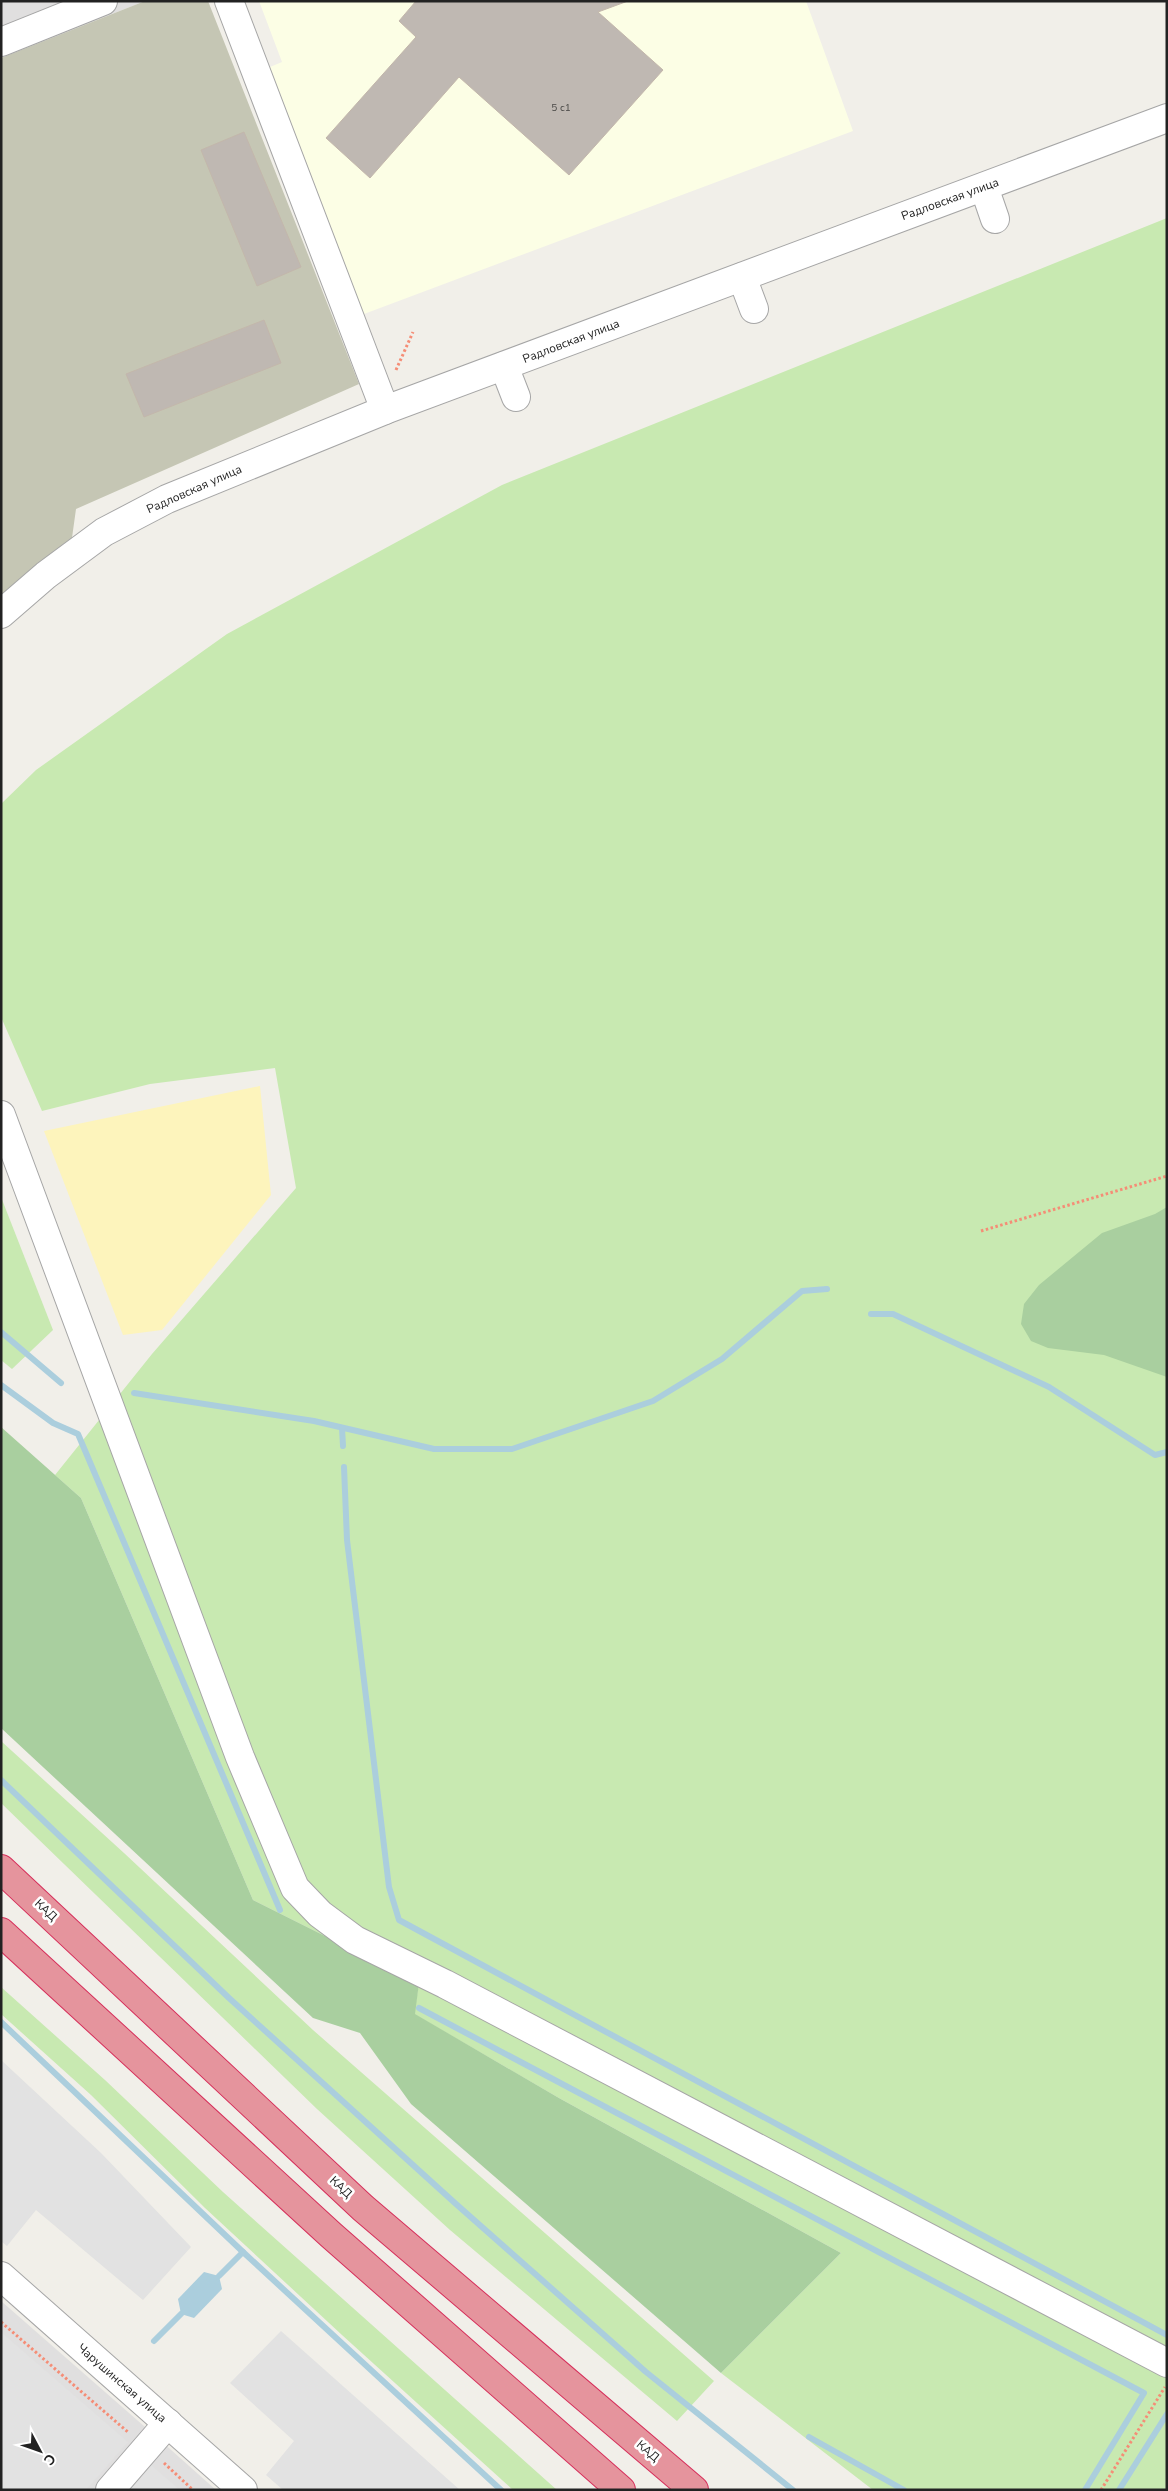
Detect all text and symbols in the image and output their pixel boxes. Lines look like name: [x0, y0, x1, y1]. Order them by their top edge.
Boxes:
house number: 5 с1: [551, 101, 571, 115]
street label: Радловская улица: [899, 174, 1001, 224]
street label: Радловская улица: [520, 315, 622, 367]
street label: Радловская улица: [144, 461, 244, 517]
street label: КАД: [31, 1895, 61, 1925]
street label: КАД: [326, 2172, 356, 2202]
street label: Чарушинская улица: [74, 2340, 170, 2426]
north arrow: [15, 2426, 65, 2476]
street label: КАД: [633, 2437, 663, 2466]
text: С: [39, 2449, 60, 2469]

